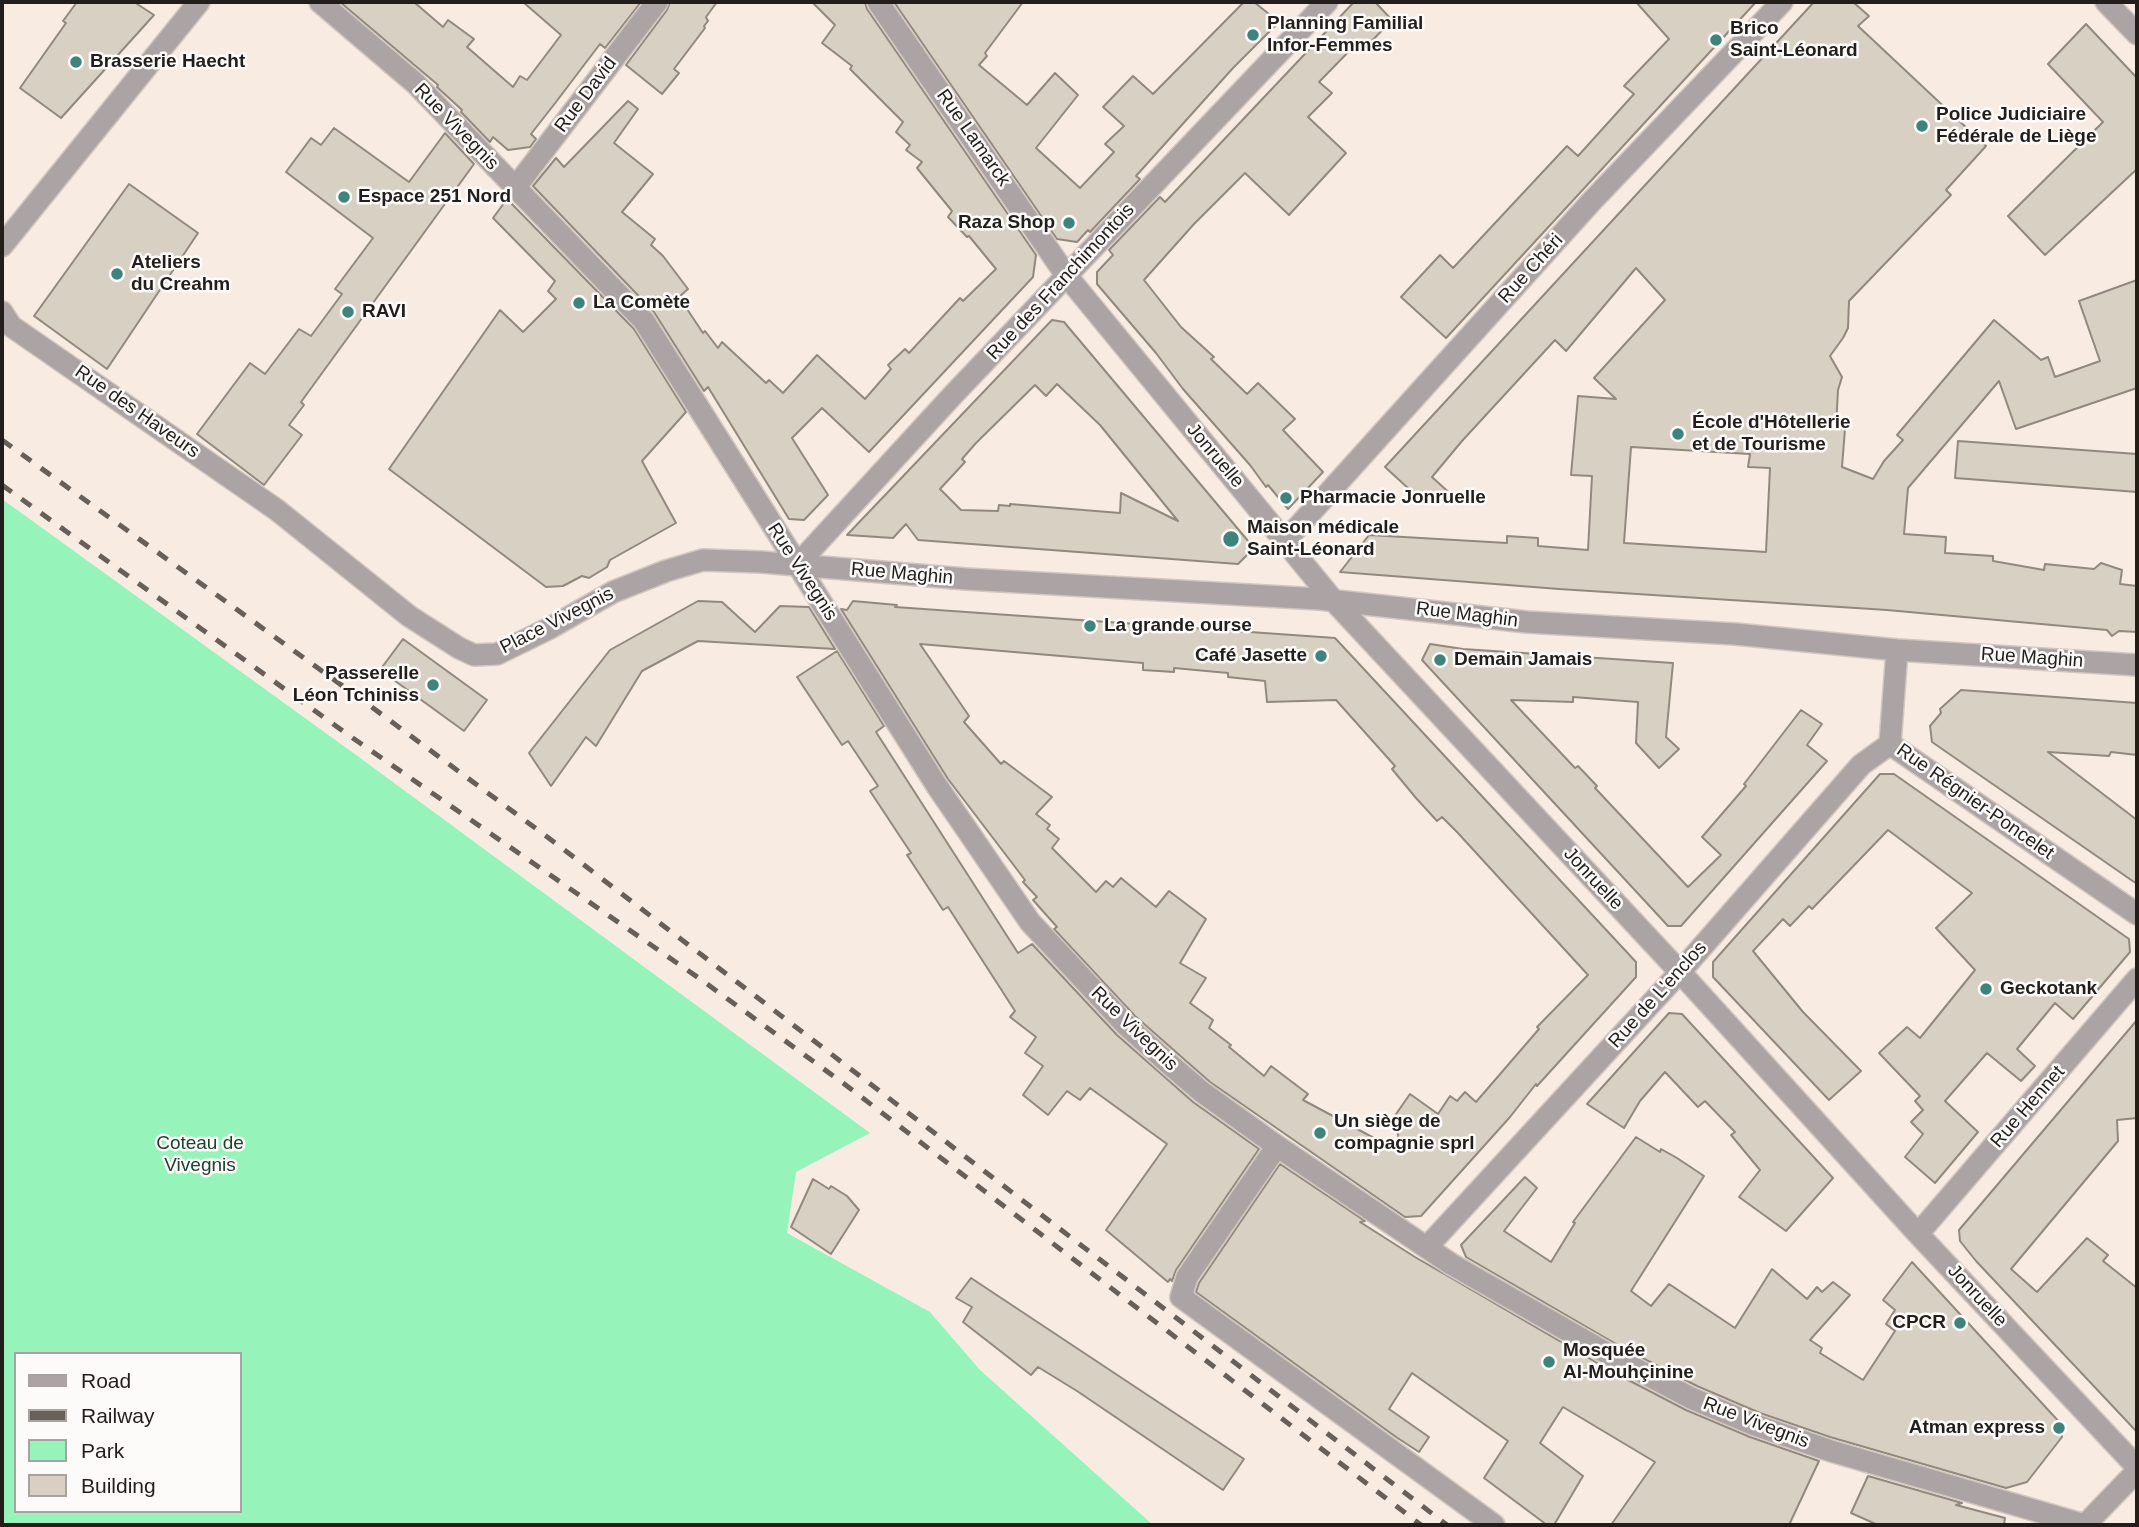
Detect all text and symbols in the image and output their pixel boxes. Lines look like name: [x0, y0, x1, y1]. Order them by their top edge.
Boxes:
place label: Planning Familial Infor-Femmes: [1267, 13, 1423, 57]
place label: Brico Saint-Léonard: [1730, 18, 1858, 62]
marker: Planning Familial Infor-Femmes: [1245, 27, 1261, 43]
marker: Brico Saint-Léonard: [1708, 32, 1724, 48]
place label: Brasserie Haecht: [90, 51, 245, 73]
street label: Rue David: [550, 53, 622, 137]
marker: Brasserie Haecht: [68, 54, 84, 70]
street label: Rue Vivegnis: [409, 79, 503, 175]
street label: Rue Lamarck: [931, 85, 1015, 191]
place label: Police Judiciaire Fédérale de Liège: [1936, 104, 2097, 148]
marker: Police Judiciaire Fédérale de Liège: [1914, 118, 1930, 134]
place label: Espace 251 Nord: [358, 186, 511, 208]
marker: Espace 251 Nord: [336, 189, 352, 205]
street label: Rue des Franchimontois: [982, 199, 1140, 365]
place label: Raza Shop: [958, 212, 1055, 234]
marker: Raza Shop: [1061, 215, 1077, 231]
street label: Rue Chéri: [1494, 230, 1568, 308]
place label: Ateliers du Creahm: [131, 252, 230, 296]
marker: Ateliers du Creahm: [109, 266, 125, 282]
place label: La Comète: [593, 292, 690, 314]
marker: La Comète: [571, 295, 587, 311]
place label: RAVI: [362, 301, 406, 323]
marker: RAVI: [340, 304, 356, 320]
street label: Rue des Haveurs: [70, 361, 204, 463]
place label: École d'Hôtellerie et de Tourisme: [1692, 412, 1851, 456]
street label: Jonruelle: [1181, 419, 1249, 493]
marker: École d'Hôtellerie et de Tourisme: [1670, 426, 1686, 442]
place label: Pharmacie Jonruelle: [1300, 487, 1486, 509]
marker: Pharmacie Jonruelle: [1278, 490, 1294, 506]
place label: Maison médicale Saint-Léonard: [1247, 517, 1399, 561]
street label: Rue Vivegnis: [762, 519, 842, 625]
marker: Maison médicale Saint-Léonard: [1221, 529, 1241, 549]
street label: Rue Maghin: [850, 558, 954, 590]
street label: Place Vivegnis: [496, 583, 618, 659]
street label: Rue Maghin: [1415, 597, 1519, 633]
place label: La grande ourse: [1104, 615, 1252, 637]
marker: La grande ourse: [1082, 618, 1098, 634]
street label: Rue Maghin: [1980, 643, 2084, 673]
place label: Café Jasette: [1195, 645, 1307, 667]
marker: Café Jasette: [1313, 648, 1329, 664]
place label: Demain Jamais: [1454, 649, 1592, 671]
marker: Demain Jamais: [1432, 652, 1448, 668]
place label: Passerelle Léon Tchiniss: [293, 663, 419, 707]
marker: Passerelle Léon Tchiniss: [425, 677, 441, 693]
street label: Rue Régnier-Poncelet: [1892, 739, 2058, 865]
street label: Jonruelle: [1558, 843, 1628, 915]
street label: Rue de L'enclos: [1604, 937, 1712, 1053]
place label: Geckotank: [2000, 978, 2097, 1000]
marker: Geckotank: [1978, 981, 1994, 997]
street label: Rue Vivegnis: [1086, 982, 1182, 1076]
street label: Rue Hennet: [1986, 1061, 2070, 1153]
place label: Un siège de compagnie sprl: [1334, 1111, 1474, 1155]
marker: Un siège de compagnie sprl: [1312, 1125, 1328, 1141]
park label: Coteau de Vivegnis: [156, 1133, 244, 1177]
street label: Jonruelle: [1942, 1260, 2012, 1332]
place label: CPCR: [1892, 1312, 1946, 1334]
marker: CPCR: [1952, 1315, 1968, 1331]
place label: Mosquée Al-Mouhçinine: [1563, 1340, 1694, 1384]
legend: [14, 1352, 242, 1513]
marker: Mosquée Al-Mouhçinine: [1541, 1354, 1557, 1370]
text: Road: [81, 1369, 131, 1392]
street label: Rue Vivegnis: [1700, 1392, 1812, 1454]
text: Railway: [81, 1404, 155, 1427]
place label: Atman express: [1909, 1417, 2045, 1439]
marker: Atman express: [2051, 1420, 2067, 1436]
text: Park: [81, 1439, 124, 1462]
text: Building: [81, 1474, 156, 1497]

